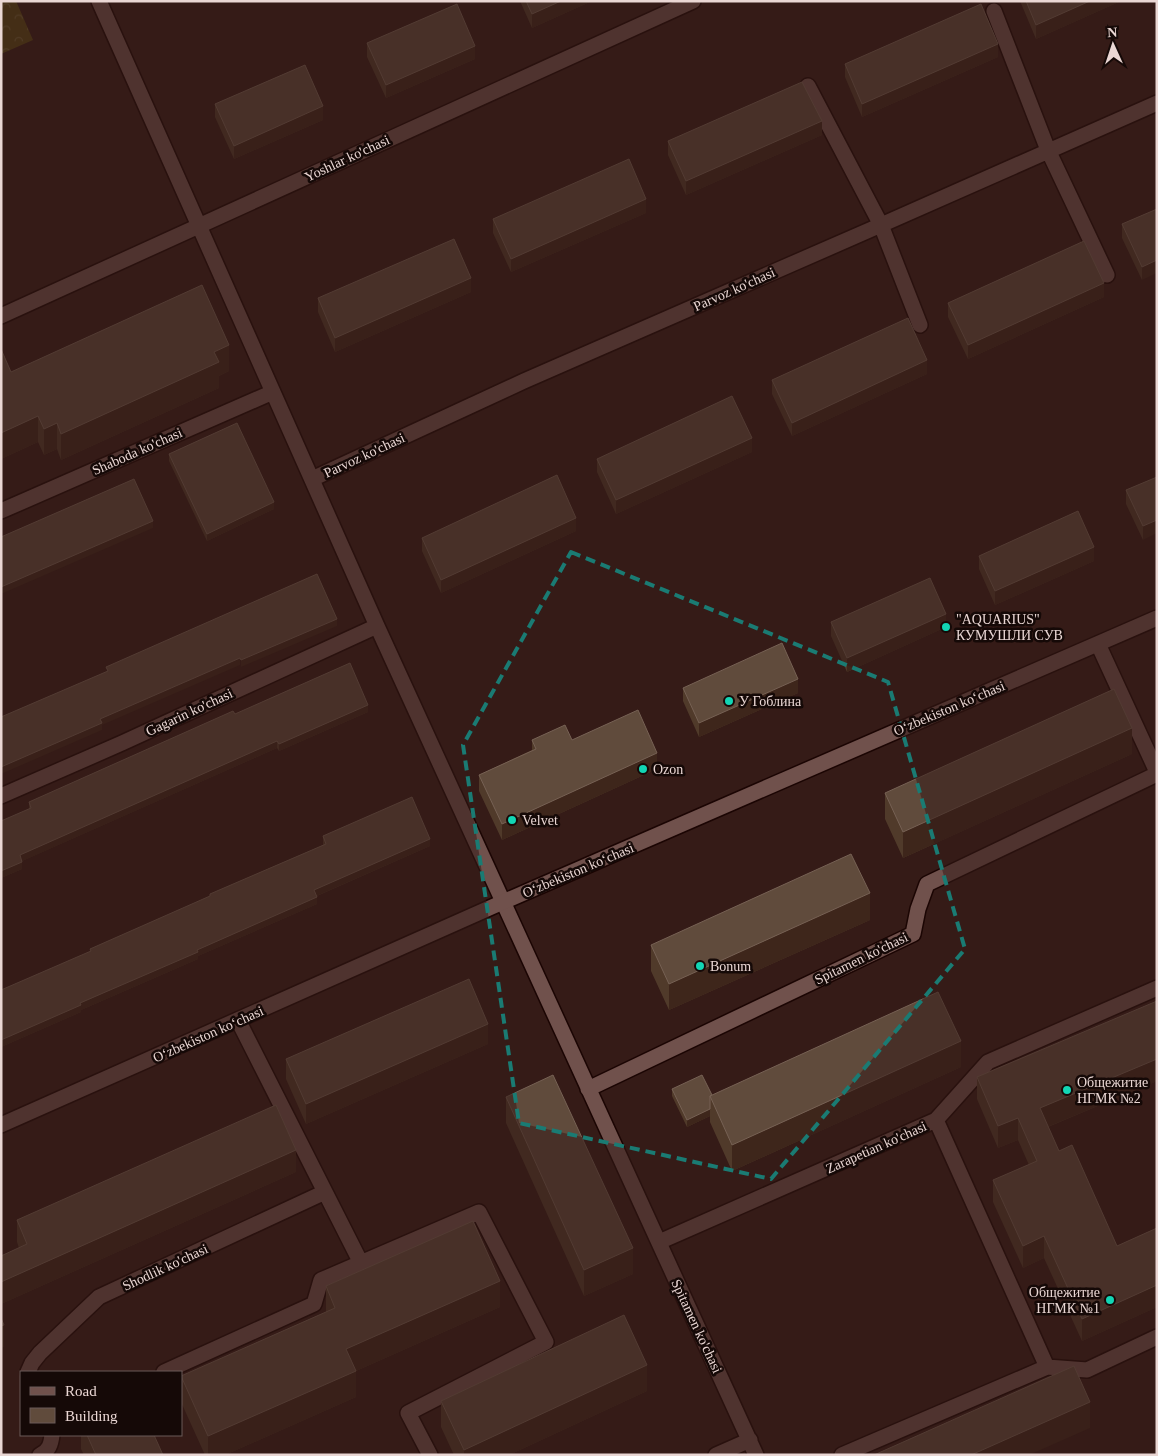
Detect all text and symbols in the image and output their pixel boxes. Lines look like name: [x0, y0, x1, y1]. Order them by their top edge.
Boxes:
north arrow: [1088, 20, 1138, 70]
text: N: [1107, 25, 1118, 40]
street label: Yoshlar ko'chasi: [302, 132, 392, 185]
street label: Parvoz ko'chasi: [691, 265, 777, 314]
street label: Shaboda ko'chasi: [90, 425, 185, 478]
street label: Parvoz ko'chasi: [321, 430, 407, 481]
place label: "AQUARIUS" КУМУШЛИ СУВ: [956, 612, 1063, 643]
marker: "AQUARIUS" КУМУШЛИ СУВ: [940, 621, 952, 633]
street label: O‘zbekiston ko‘chasi: [891, 678, 1007, 739]
street label: Gagarin ko'chasi: [143, 686, 235, 739]
place label: У Гоблина: [739, 694, 802, 709]
marker: У Гоблина: [723, 695, 735, 707]
place label: Ozon: [653, 762, 683, 777]
marker: Ozon: [637, 763, 649, 775]
place label: Velvet: [522, 813, 558, 828]
marker: Velvet: [506, 814, 518, 826]
street label: O‘zbekiston ko‘chasi: [520, 840, 636, 901]
street label: Spitamen ko'chasi: [812, 929, 910, 987]
place label: Bonum: [710, 959, 751, 974]
marker: Bonum: [694, 960, 706, 972]
street label: O‘zbekiston ko‘chasi: [151, 1003, 266, 1066]
place label: Общежитие НГМК №2: [1077, 1075, 1148, 1106]
marker: Общежитие НГМК №2: [1061, 1084, 1073, 1096]
street label: Zarapetian ko'chasi: [824, 1118, 929, 1176]
street label: Shodlik ko'chasi: [120, 1241, 210, 1294]
street label: Spitamen ko'chasi: [668, 1277, 725, 1376]
place label: Общежитие НГМК №1: [1029, 1285, 1100, 1316]
marker: Общежитие НГМК №1: [1104, 1294, 1116, 1306]
legend: [20, 1371, 182, 1436]
text: Road: [65, 1383, 97, 1399]
text: Building: [65, 1408, 118, 1424]

